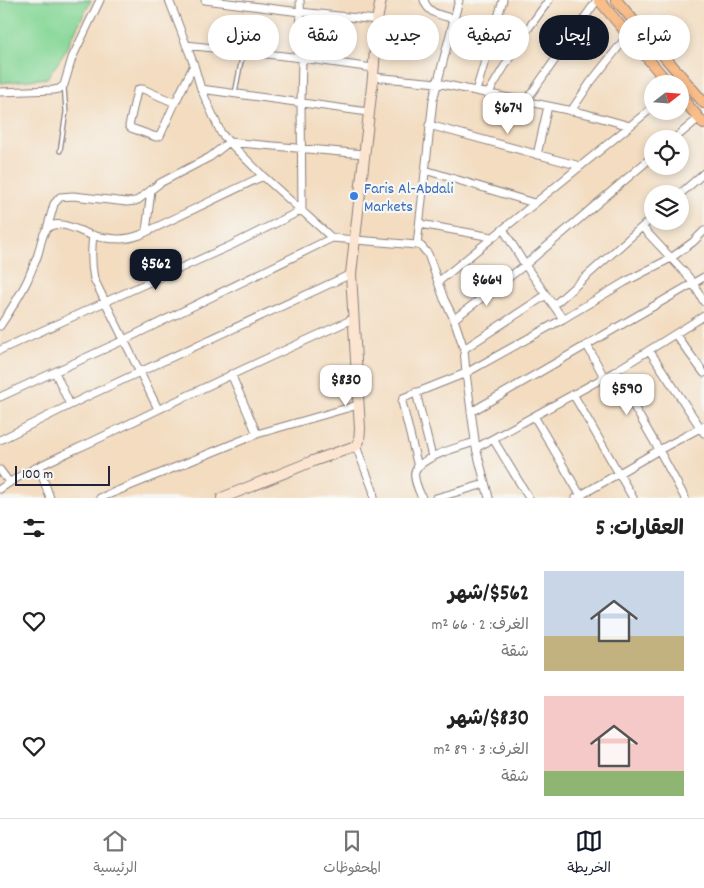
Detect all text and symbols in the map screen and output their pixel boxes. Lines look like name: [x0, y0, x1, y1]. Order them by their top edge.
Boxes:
chip: منزل: [208, 15, 279, 60]
chip: شقة: [289, 15, 357, 60]
chip: جديد: [367, 15, 439, 60]
chip: تصفية: [449, 15, 529, 60]
chip: إيجار: [539, 15, 609, 60]
chip: شراء: [619, 15, 690, 60]
north arrow: [644, 75, 689, 120]
map controls: [644, 75, 689, 230]
pin: $674: [478, 92, 538, 135]
text: $674: [494, 97, 522, 120]
button: locate: [644, 130, 689, 175]
place label: Faris Al-Abdali Markets: [364, 178, 453, 219]
button: layers: [644, 185, 689, 230]
marker: Faris Al-Abdali Markets: [348, 190, 360, 202]
pin: $562: [126, 248, 186, 291]
text: $562: [141, 253, 171, 276]
pin: $664: [457, 264, 517, 307]
text: $664: [472, 269, 502, 292]
pin: $830: [316, 364, 376, 407]
text: $830: [331, 369, 361, 392]
pin: $590: [597, 374, 657, 416]
text: $590: [611, 378, 643, 401]
scale bar: [15, 463, 110, 486]
text: 100 m: [22, 465, 53, 485]
icon: filters: [20, 514, 48, 542]
text: العقارات: 5: [596, 515, 684, 545]
text: $562/شهر: [448, 580, 529, 610]
icon: home: [584, 591, 644, 651]
icon: heart: [20, 607, 48, 635]
text: الغرف: 2 · 66 m²: [432, 614, 529, 637]
text: شقة: [501, 641, 529, 664]
text: $830/شهر: [448, 705, 529, 735]
icon: home: [584, 716, 644, 776]
icon: heart: [20, 732, 48, 760]
text: الغرف: 3 · 89 m²: [433, 739, 529, 762]
text: شقة: [501, 766, 529, 789]
tab: الرئيسية: [93, 827, 137, 880]
tab: المحفوظات: [323, 827, 381, 880]
tab: الخريطة: [567, 827, 611, 880]

